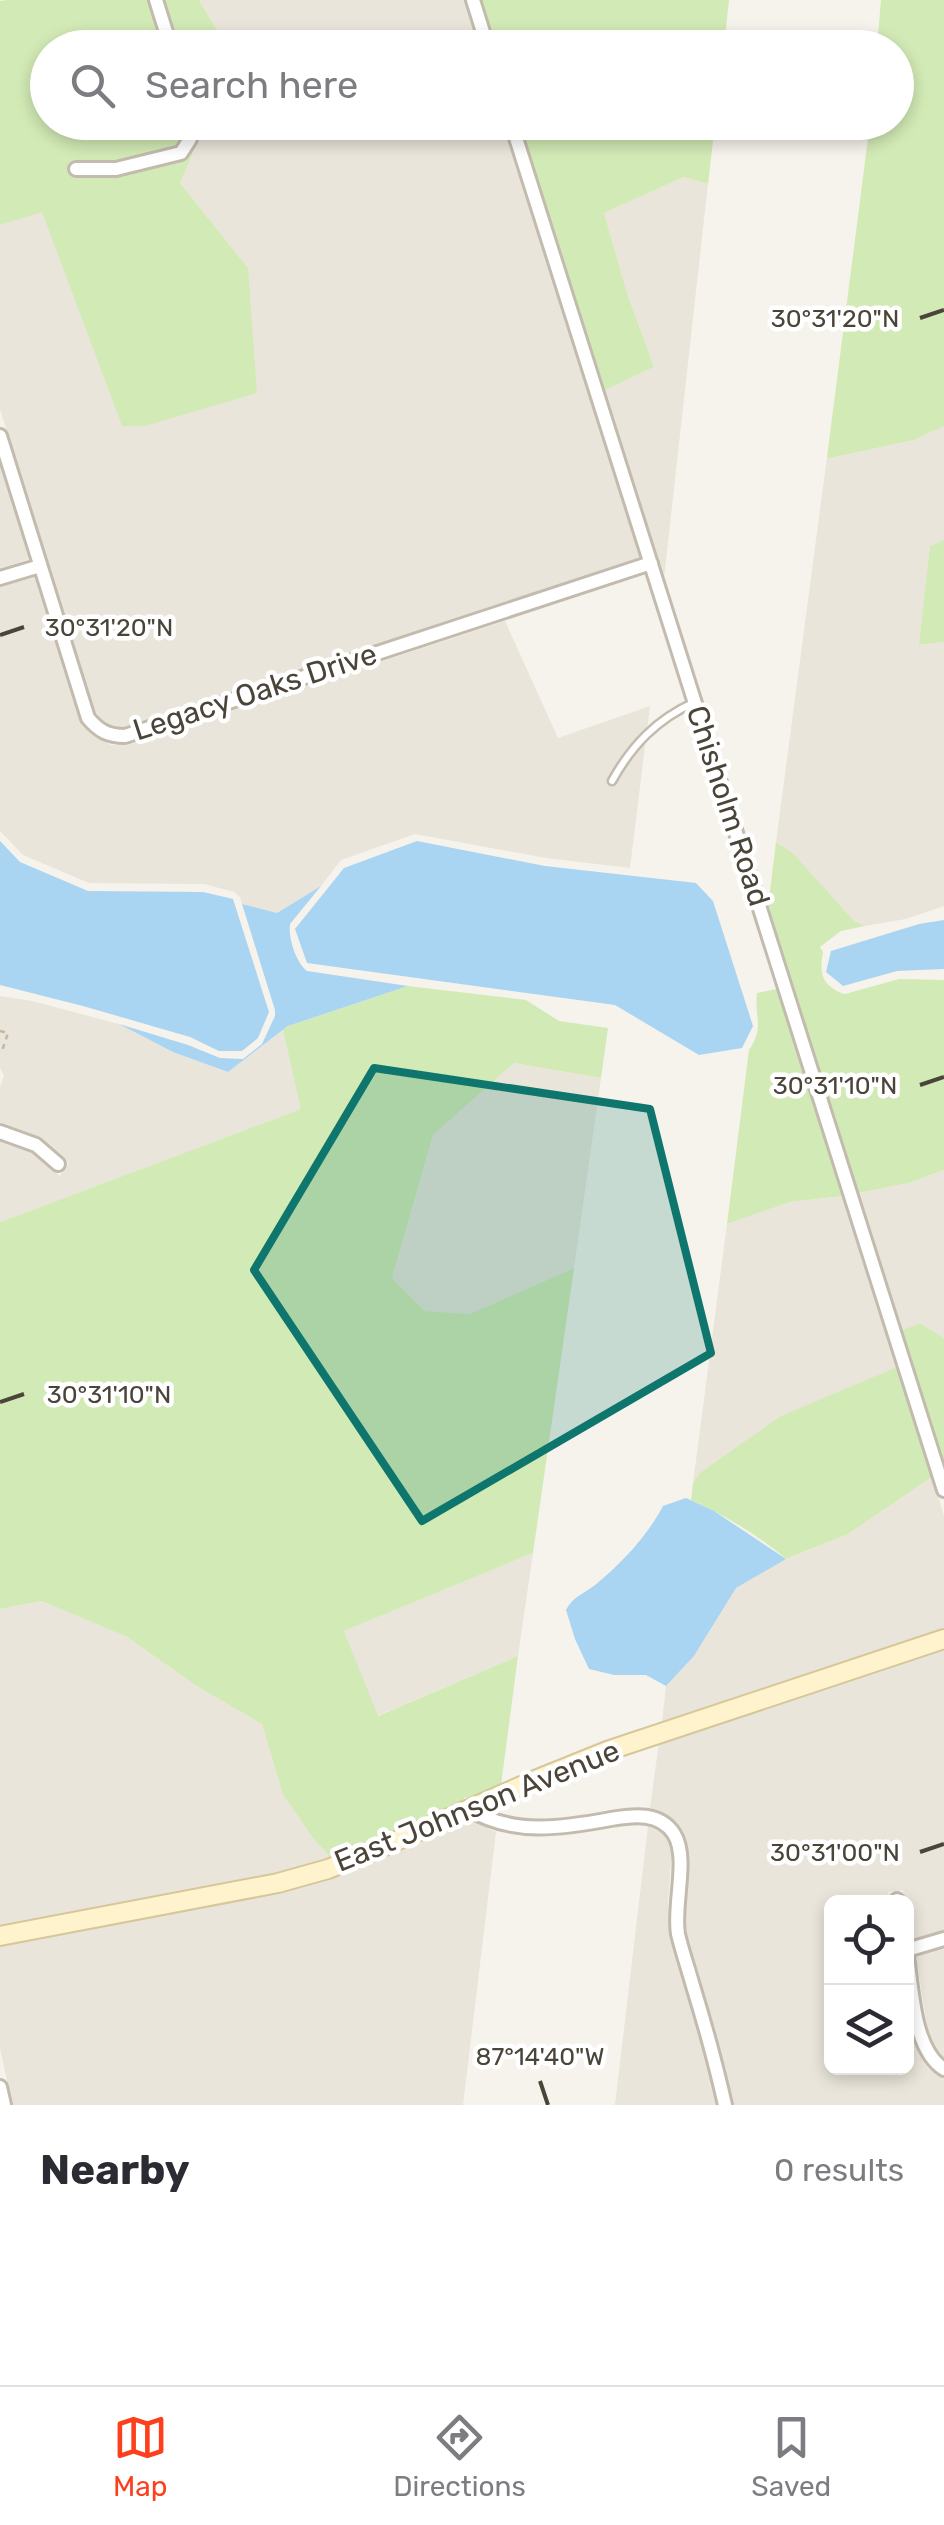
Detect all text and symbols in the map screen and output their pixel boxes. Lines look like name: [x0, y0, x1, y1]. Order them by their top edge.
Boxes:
search box: [30, 30, 914, 140]
icon: search: [65, 58, 120, 113]
text: Search here: [145, 62, 358, 108]
text: 30°31'20"N: [771, 304, 899, 333]
text: 30°31'20"N: [45, 613, 173, 642]
street label: Legacy Oaks Drive: [129, 636, 381, 748]
street label: Chisholm Road: [679, 701, 777, 911]
text: 30°31'10"N: [773, 1071, 897, 1100]
text: 30°31'10"N: [47, 1380, 171, 1409]
street label: East Johnson Avenue: [329, 1732, 625, 1880]
text: 30°31'00"N: [770, 1838, 900, 1867]
map controls: [824, 1895, 914, 2075]
button: locate: [824, 1895, 914, 1985]
button: layers: [824, 1985, 914, 2075]
text: 87°14'40"W: [475, 2042, 605, 2071]
text: Nearby: [40, 2145, 190, 2195]
text: 0 results: [774, 2151, 904, 2189]
tab: Map: [113, 2410, 168, 2503]
tab: Directions: [393, 2410, 526, 2503]
tab: Saved: [751, 2410, 831, 2503]

